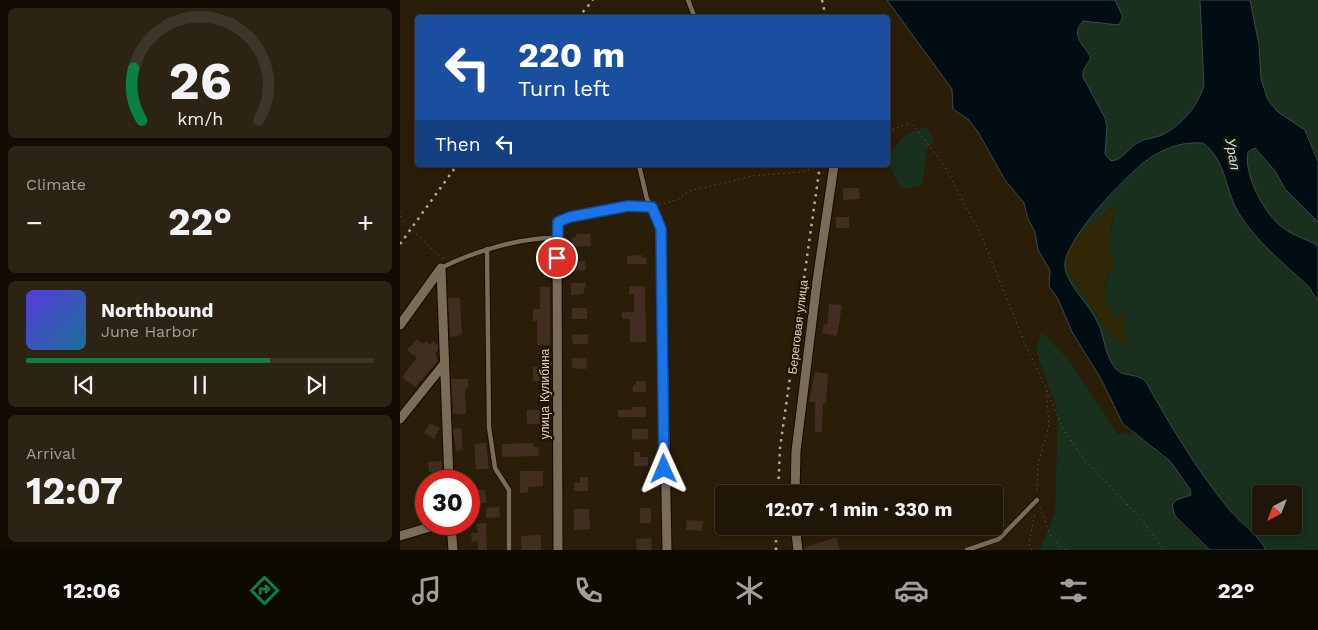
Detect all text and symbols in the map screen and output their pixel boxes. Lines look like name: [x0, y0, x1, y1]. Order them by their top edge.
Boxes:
text: 220 m: [518, 34, 625, 76]
icon: left: [435, 35, 500, 100]
text: 26: [168, 51, 232, 112]
text: Turn left: [518, 76, 610, 101]
text: km/h: [177, 108, 223, 129]
icon: left: [491, 130, 519, 158]
text: Then: [435, 133, 481, 156]
water label: Урал: [1222, 136, 1244, 171]
text: Climate: [26, 175, 86, 194]
text: 22°: [168, 200, 232, 244]
text: −: [26, 206, 43, 239]
text: +: [357, 206, 374, 239]
pin: [536, 237, 578, 279]
icon: arrive: [543, 244, 571, 272]
street label: Береговая улица: [785, 279, 811, 375]
text: Northbound: [101, 299, 213, 322]
text: June Harbor: [101, 322, 198, 341]
street label: улица Кулибина: [538, 348, 552, 439]
icon: previous: [70, 371, 98, 399]
icon: pause: [186, 371, 214, 399]
icon: next: [302, 371, 330, 399]
position arrow: [637, 442, 689, 494]
text: Arrival: [26, 444, 76, 463]
text: 12:07: [26, 469, 123, 513]
speed limit sign: 30: [415, 470, 480, 535]
north arrow: [1252, 485, 1302, 535]
map controls: [1252, 485, 1302, 535]
text: 12:07 · 1 min · 330 m: [766, 498, 952, 521]
icon: directions: [247, 573, 282, 608]
icon: music: [409, 573, 444, 608]
icon: phone: [571, 573, 606, 608]
icon: climate: [732, 573, 767, 608]
icon: car: [894, 573, 929, 608]
icon: filters: [1056, 573, 1091, 608]
text: 12:06: [63, 578, 120, 603]
text: 22°: [1217, 578, 1255, 603]

